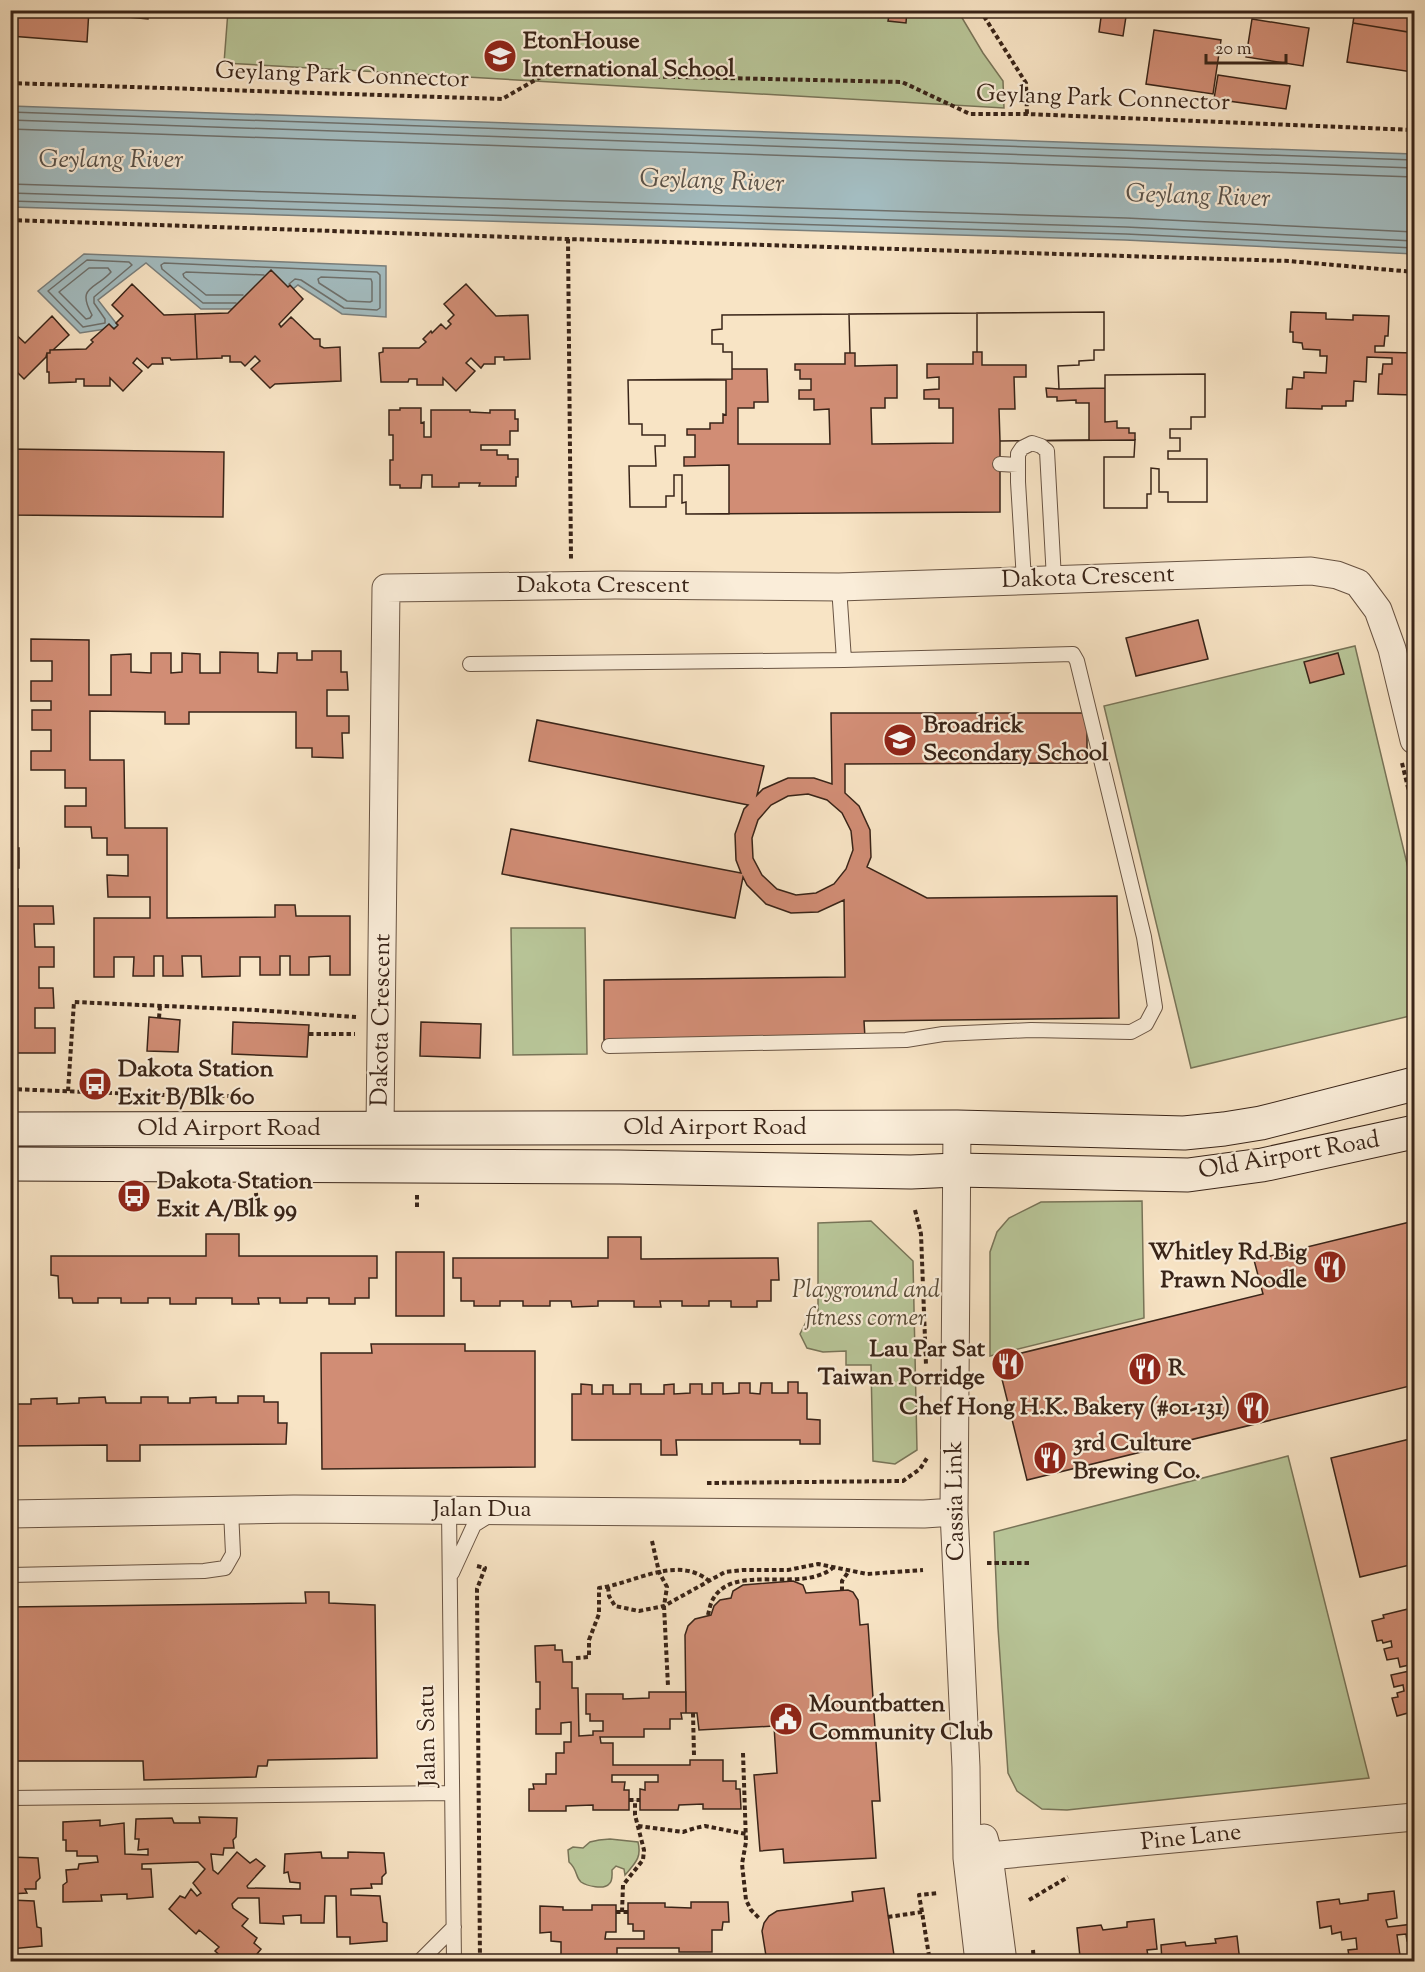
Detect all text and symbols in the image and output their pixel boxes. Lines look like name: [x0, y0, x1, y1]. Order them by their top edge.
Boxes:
place label: EtonHouse International School: [523, 25, 735, 87]
scale bar: [1206, 27, 1286, 65]
text: 20 m: [1215, 37, 1252, 63]
school or university icon: EtonHouse International School: [482, 38, 518, 74]
street label: Geylang Park Connector: [214, 55, 470, 97]
street label: Geylang Park Connector: [975, 78, 1231, 120]
water label: Geylang River: [39, 142, 183, 179]
water label: Geylang River: [639, 161, 785, 203]
water label: Geylang River: [1125, 176, 1271, 218]
street label: Dakota Crescent: [1001, 558, 1175, 598]
street label: Dakota Crescent: [517, 569, 689, 603]
place label: Broadrick Secondary School: [923, 709, 1109, 771]
school or university icon: Broadrick Secondary School: [882, 722, 918, 758]
street label: Dakota Crescent: [363, 933, 401, 1107]
place label: Dakota Station Exit B/Blk 60: [118, 1053, 274, 1115]
bus stop icon: Dakota Station Exit B/Blk 60: [77, 1066, 113, 1102]
street label: Old Airport Road: [623, 1111, 807, 1145]
street label: Old Airport Road: [137, 1112, 321, 1146]
street label: Old Airport Road: [1196, 1123, 1383, 1189]
place label: Dakota Station Exit A/Blk 99: [157, 1165, 313, 1227]
bus stop icon: Dakota Station Exit A/Blk 99: [116, 1178, 152, 1214]
place label: Whitley Rd Big Prawn Noodle: [1148, 1236, 1307, 1298]
restaurant icon: Whitley Rd Big Prawn Noodle: [1312, 1249, 1348, 1285]
park label: Playground and fitness corner: [792, 1274, 940, 1336]
place label: Lau Par Sat Taiwan Porridge: [818, 1333, 986, 1395]
restaurant icon: Lau Par Sat Taiwan Porridge: [990, 1346, 1026, 1382]
restaurant icon: R: [1127, 1351, 1163, 1387]
place label: R: [1168, 1352, 1186, 1386]
restaurant icon: Chef Hong H.K. Bakery (#01-131): [1235, 1390, 1271, 1426]
place label: Chef Hong H.K. Bakery (#01-131): [899, 1391, 1230, 1425]
place label: 3rd Culture Brewing Co.: [1073, 1427, 1201, 1489]
street label: Cassia Link: [938, 1440, 974, 1562]
restaurant icon: 3rd Culture Brewing Co.: [1032, 1440, 1068, 1476]
street label: Jalan Dua: [431, 1493, 531, 1527]
street label: Jalan Satu: [410, 1684, 446, 1789]
place label: Mountbatten Community Club: [809, 1688, 993, 1750]
public building icon: Mountbatten Community Club: [768, 1701, 804, 1737]
street label: Pine Lane: [1139, 1816, 1243, 1860]

